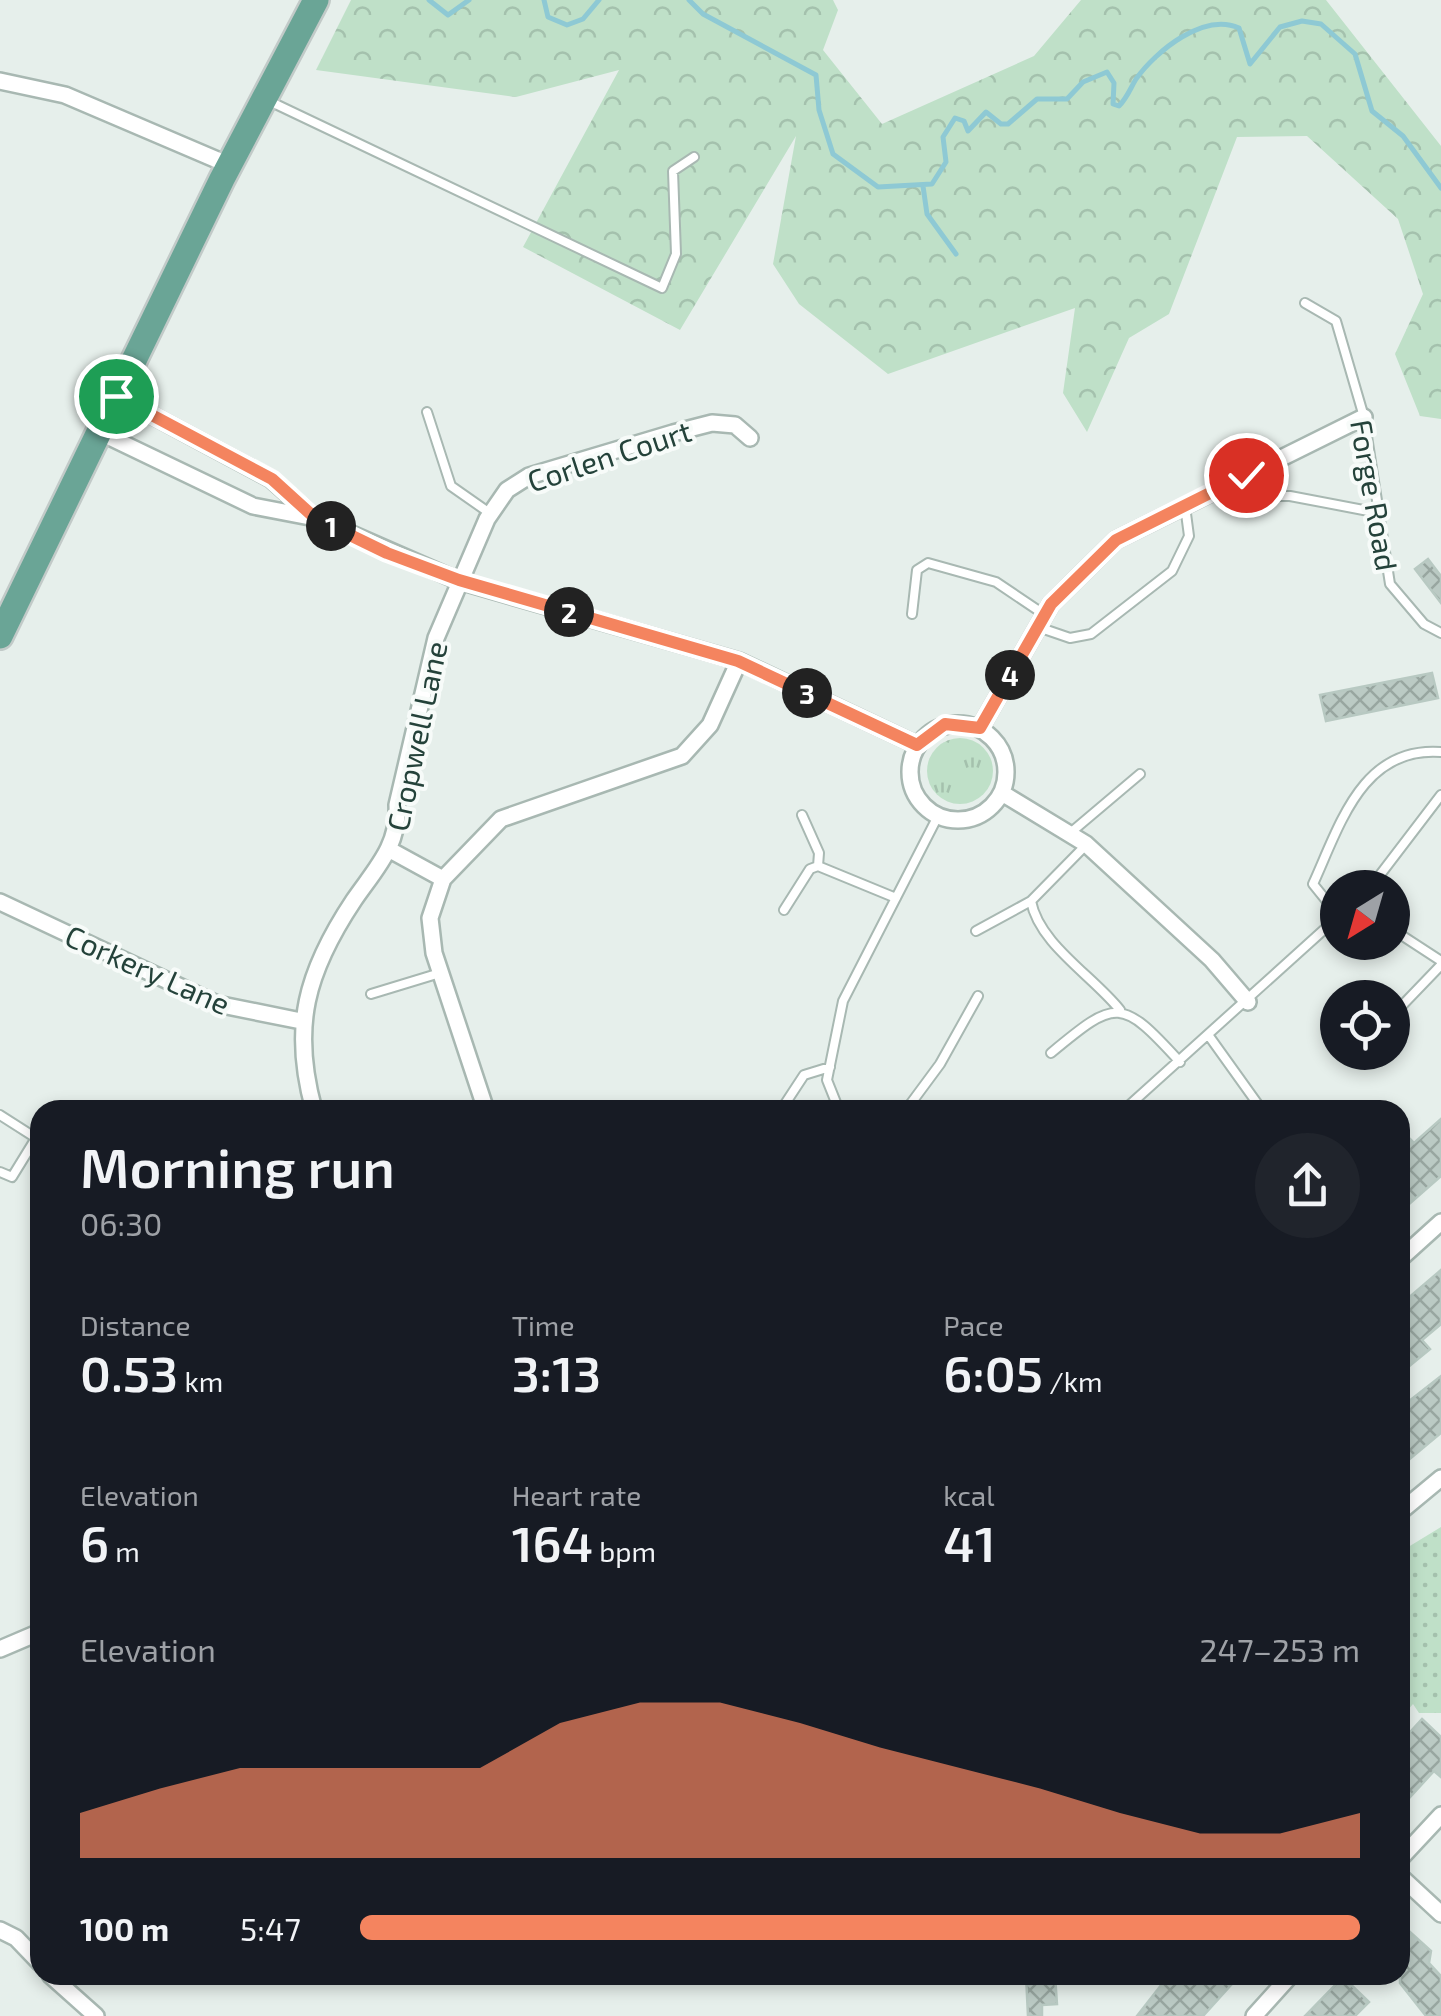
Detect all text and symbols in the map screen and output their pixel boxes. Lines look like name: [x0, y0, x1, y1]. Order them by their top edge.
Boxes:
pin: [74, 354, 159, 439]
icon: arrive: [89, 369, 144, 424]
street label: Corlen Court: [523, 412, 695, 498]
street label: Forge Road: [1344, 416, 1406, 574]
pin: [1204, 433, 1289, 518]
icon: check: [1219, 448, 1274, 503]
pin: 1: [306, 501, 356, 551]
text: 1: [325, 509, 337, 543]
pin: 2: [544, 587, 594, 637]
text: 2: [561, 595, 577, 629]
street label: Cropwell Lane: [378, 638, 454, 834]
pin: 4: [985, 650, 1035, 700]
text: 4: [1001, 658, 1019, 692]
pin: 3: [782, 668, 832, 718]
text: 3: [799, 676, 815, 710]
north arrow: [1320, 870, 1410, 960]
map controls: [1320, 870, 1410, 1070]
street label: Corkery Lane: [60, 917, 236, 1021]
button: locate: [1320, 980, 1410, 1070]
text: Morning run: [80, 1133, 395, 1199]
button: share: [1255, 1133, 1360, 1238]
text: 06:30: [80, 1204, 162, 1242]
text: Distance: [80, 1308, 191, 1342]
text: Time: [512, 1308, 574, 1342]
text: Pace: [943, 1308, 1004, 1342]
text: 0.53: [80, 1342, 178, 1402]
text: 3:13: [512, 1342, 601, 1402]
text: 6:05: [943, 1342, 1043, 1402]
text: km: [178, 1364, 223, 1398]
text: /km: [1043, 1364, 1103, 1398]
text: Elevation: [80, 1478, 199, 1512]
text: Heart rate: [512, 1478, 641, 1512]
text: kcal: [943, 1478, 995, 1512]
text: 6: [80, 1512, 109, 1572]
text: 164: [512, 1512, 593, 1572]
text: 41: [943, 1512, 996, 1572]
text: m: [109, 1534, 140, 1568]
text: bpm: [593, 1534, 656, 1568]
text: Elevation: [80, 1630, 216, 1668]
text: 247–253 m: [1200, 1630, 1360, 1668]
text: 100 m: [80, 1909, 169, 1947]
text: 5:47: [240, 1909, 301, 1947]

